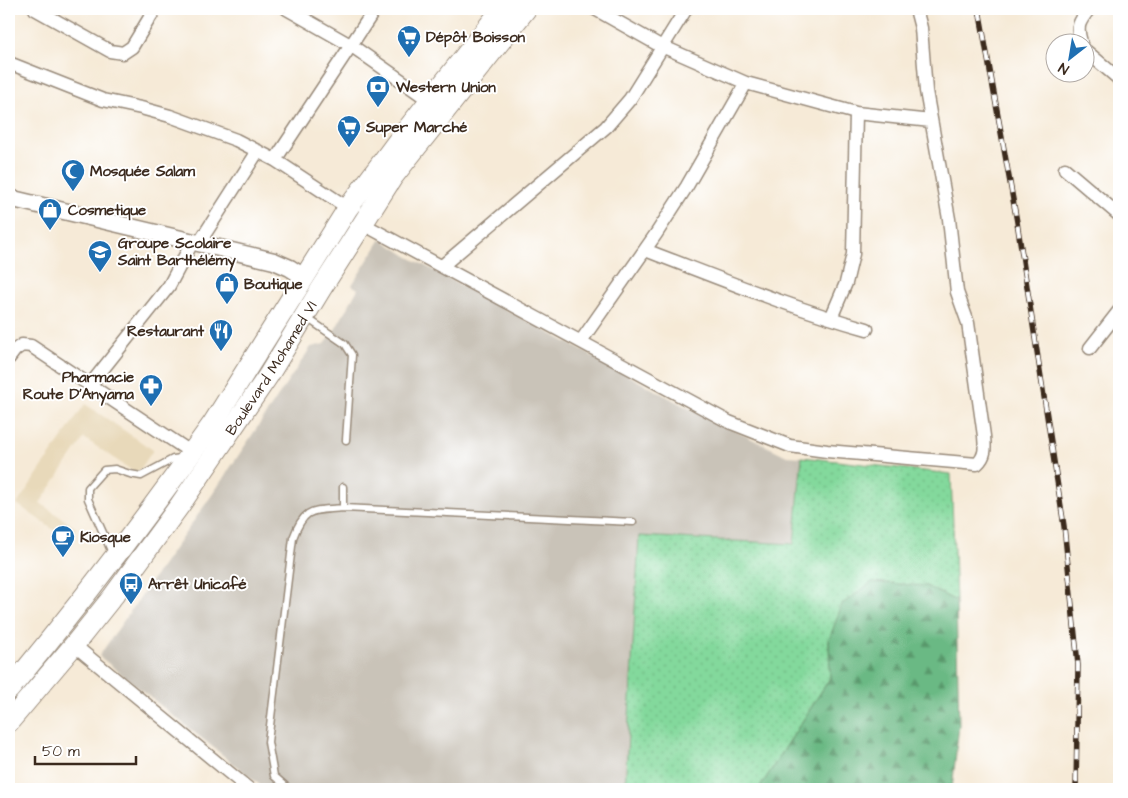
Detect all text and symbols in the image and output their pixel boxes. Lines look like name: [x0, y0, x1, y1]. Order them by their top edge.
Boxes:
supermarket icon: Dépôt Boisson: [396, 24, 422, 58]
place label: Dépôt Boisson: [426, 27, 526, 48]
north arrow: [1046, 32, 1096, 82]
text: N: [1055, 57, 1073, 79]
bank icon: Western Union: [365, 74, 391, 108]
place label: Western Union: [395, 77, 496, 98]
supermarket icon: Super Marché: [336, 114, 362, 148]
place label: Super Marché: [365, 117, 467, 138]
mosque icon: Mosquée Salam: [60, 158, 86, 192]
place label: Mosquée Salam: [90, 161, 195, 182]
shop icon: Cosmetique: [37, 197, 63, 231]
place label: Cosmetique: [68, 200, 146, 221]
place label: Groupe Scolaire Saint Barthélémy: [117, 233, 236, 272]
school or university icon: Groupe Scolaire Saint Barthélémy: [87, 239, 113, 273]
shop icon: Boutique: [214, 271, 240, 305]
place label: Boutique: [244, 274, 303, 295]
street label: Boulevard Mohamed VI: [220, 297, 322, 439]
restaurant icon: Restaurant: [208, 318, 234, 352]
place label: Restaurant: [127, 321, 205, 342]
place label: Pharmacie Route D'Anyama: [23, 367, 134, 406]
pharmacy icon: Pharmacie Route D'Anyama: [138, 373, 164, 407]
cafe icon: Kiosque: [50, 524, 76, 558]
place label: Kiosque: [80, 527, 131, 548]
bus stop icon: Arrêt Unicafé: [118, 571, 144, 605]
place label: Arrêt Unicafé: [148, 574, 247, 595]
scale bar: [35, 733, 136, 765]
text: 50 m: [42, 741, 80, 762]

